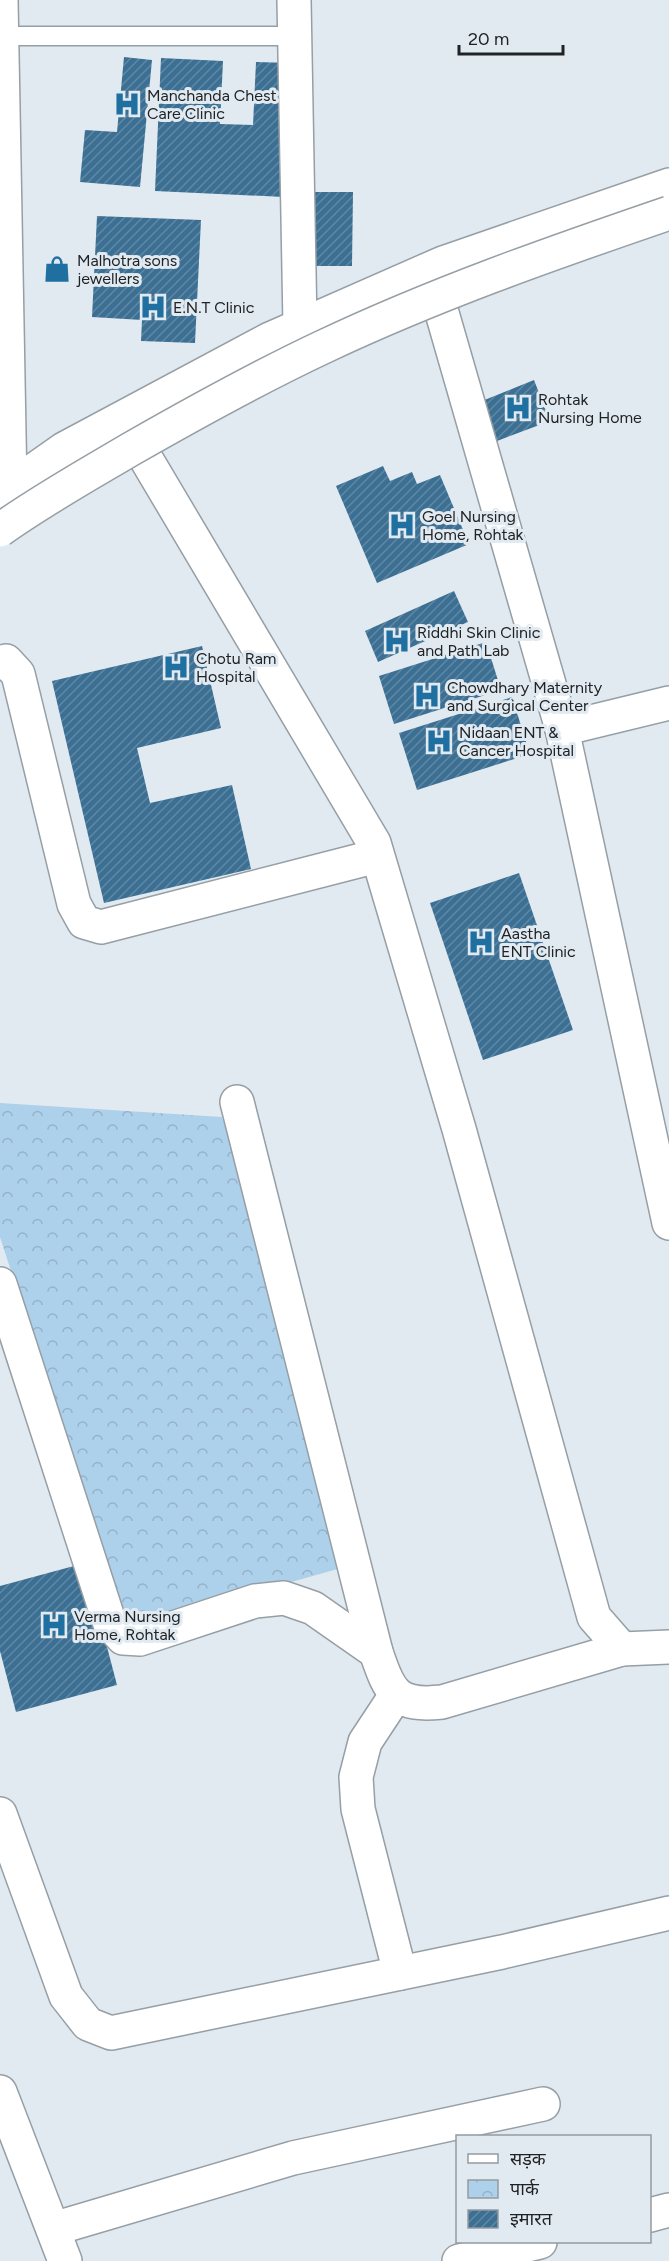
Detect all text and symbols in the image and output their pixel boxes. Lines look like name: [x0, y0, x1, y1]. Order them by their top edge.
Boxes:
scale bar: [459, 18, 562, 56]
text: 20 m: [468, 28, 509, 50]
place label: Manchanda Chest Care Clinic: [147, 86, 277, 123]
hospital icon: Manchanda Chest Care Clinic: [112, 89, 142, 119]
place label: Malhotra sons jewellers: [76, 251, 177, 288]
shop icon: Malhotra sons jewellers: [42, 254, 72, 284]
hospital icon: E.N.T Clinic: [138, 292, 168, 322]
place label: E.N.T Clinic: [173, 298, 255, 317]
place label: Rohtak Nursing Home: [538, 390, 642, 427]
hospital icon: Rohtak Nursing Home: [503, 393, 533, 423]
place label: Goel Nursing Home, Rohtak: [422, 507, 524, 544]
hospital icon: Goel Nursing Home, Rohtak: [387, 510, 417, 540]
place label: Riddhi Skin Clinic and Path Lab: [417, 623, 541, 660]
hospital icon: Riddhi Skin Clinic and Path Lab: [382, 626, 412, 656]
place label: Chotu Ram Hospital: [196, 649, 276, 686]
hospital icon: Chotu Ram Hospital: [161, 652, 191, 682]
place label: Chowdhary Maternity and Surgical Center: [447, 678, 603, 715]
hospital icon: Chowdhary Maternity and Surgical Center: [412, 681, 442, 711]
place label: Nidaan ENT & Cancer Hospital: [459, 723, 574, 760]
hospital icon: Nidaan ENT & Cancer Hospital: [424, 726, 454, 756]
place label: Aastha ENT Clinic: [501, 924, 576, 961]
hospital icon: Aastha ENT Clinic: [466, 927, 496, 957]
place label: Verma Nursing Home, Rohtak: [74, 1607, 181, 1644]
hospital icon: Verma Nursing Home, Rohtak: [39, 1610, 69, 1640]
legend: [456, 2135, 651, 2243]
text: सड़क: [510, 2148, 547, 2170]
text: पार्क: [510, 2178, 540, 2200]
text: इमारत: [510, 2208, 553, 2230]

